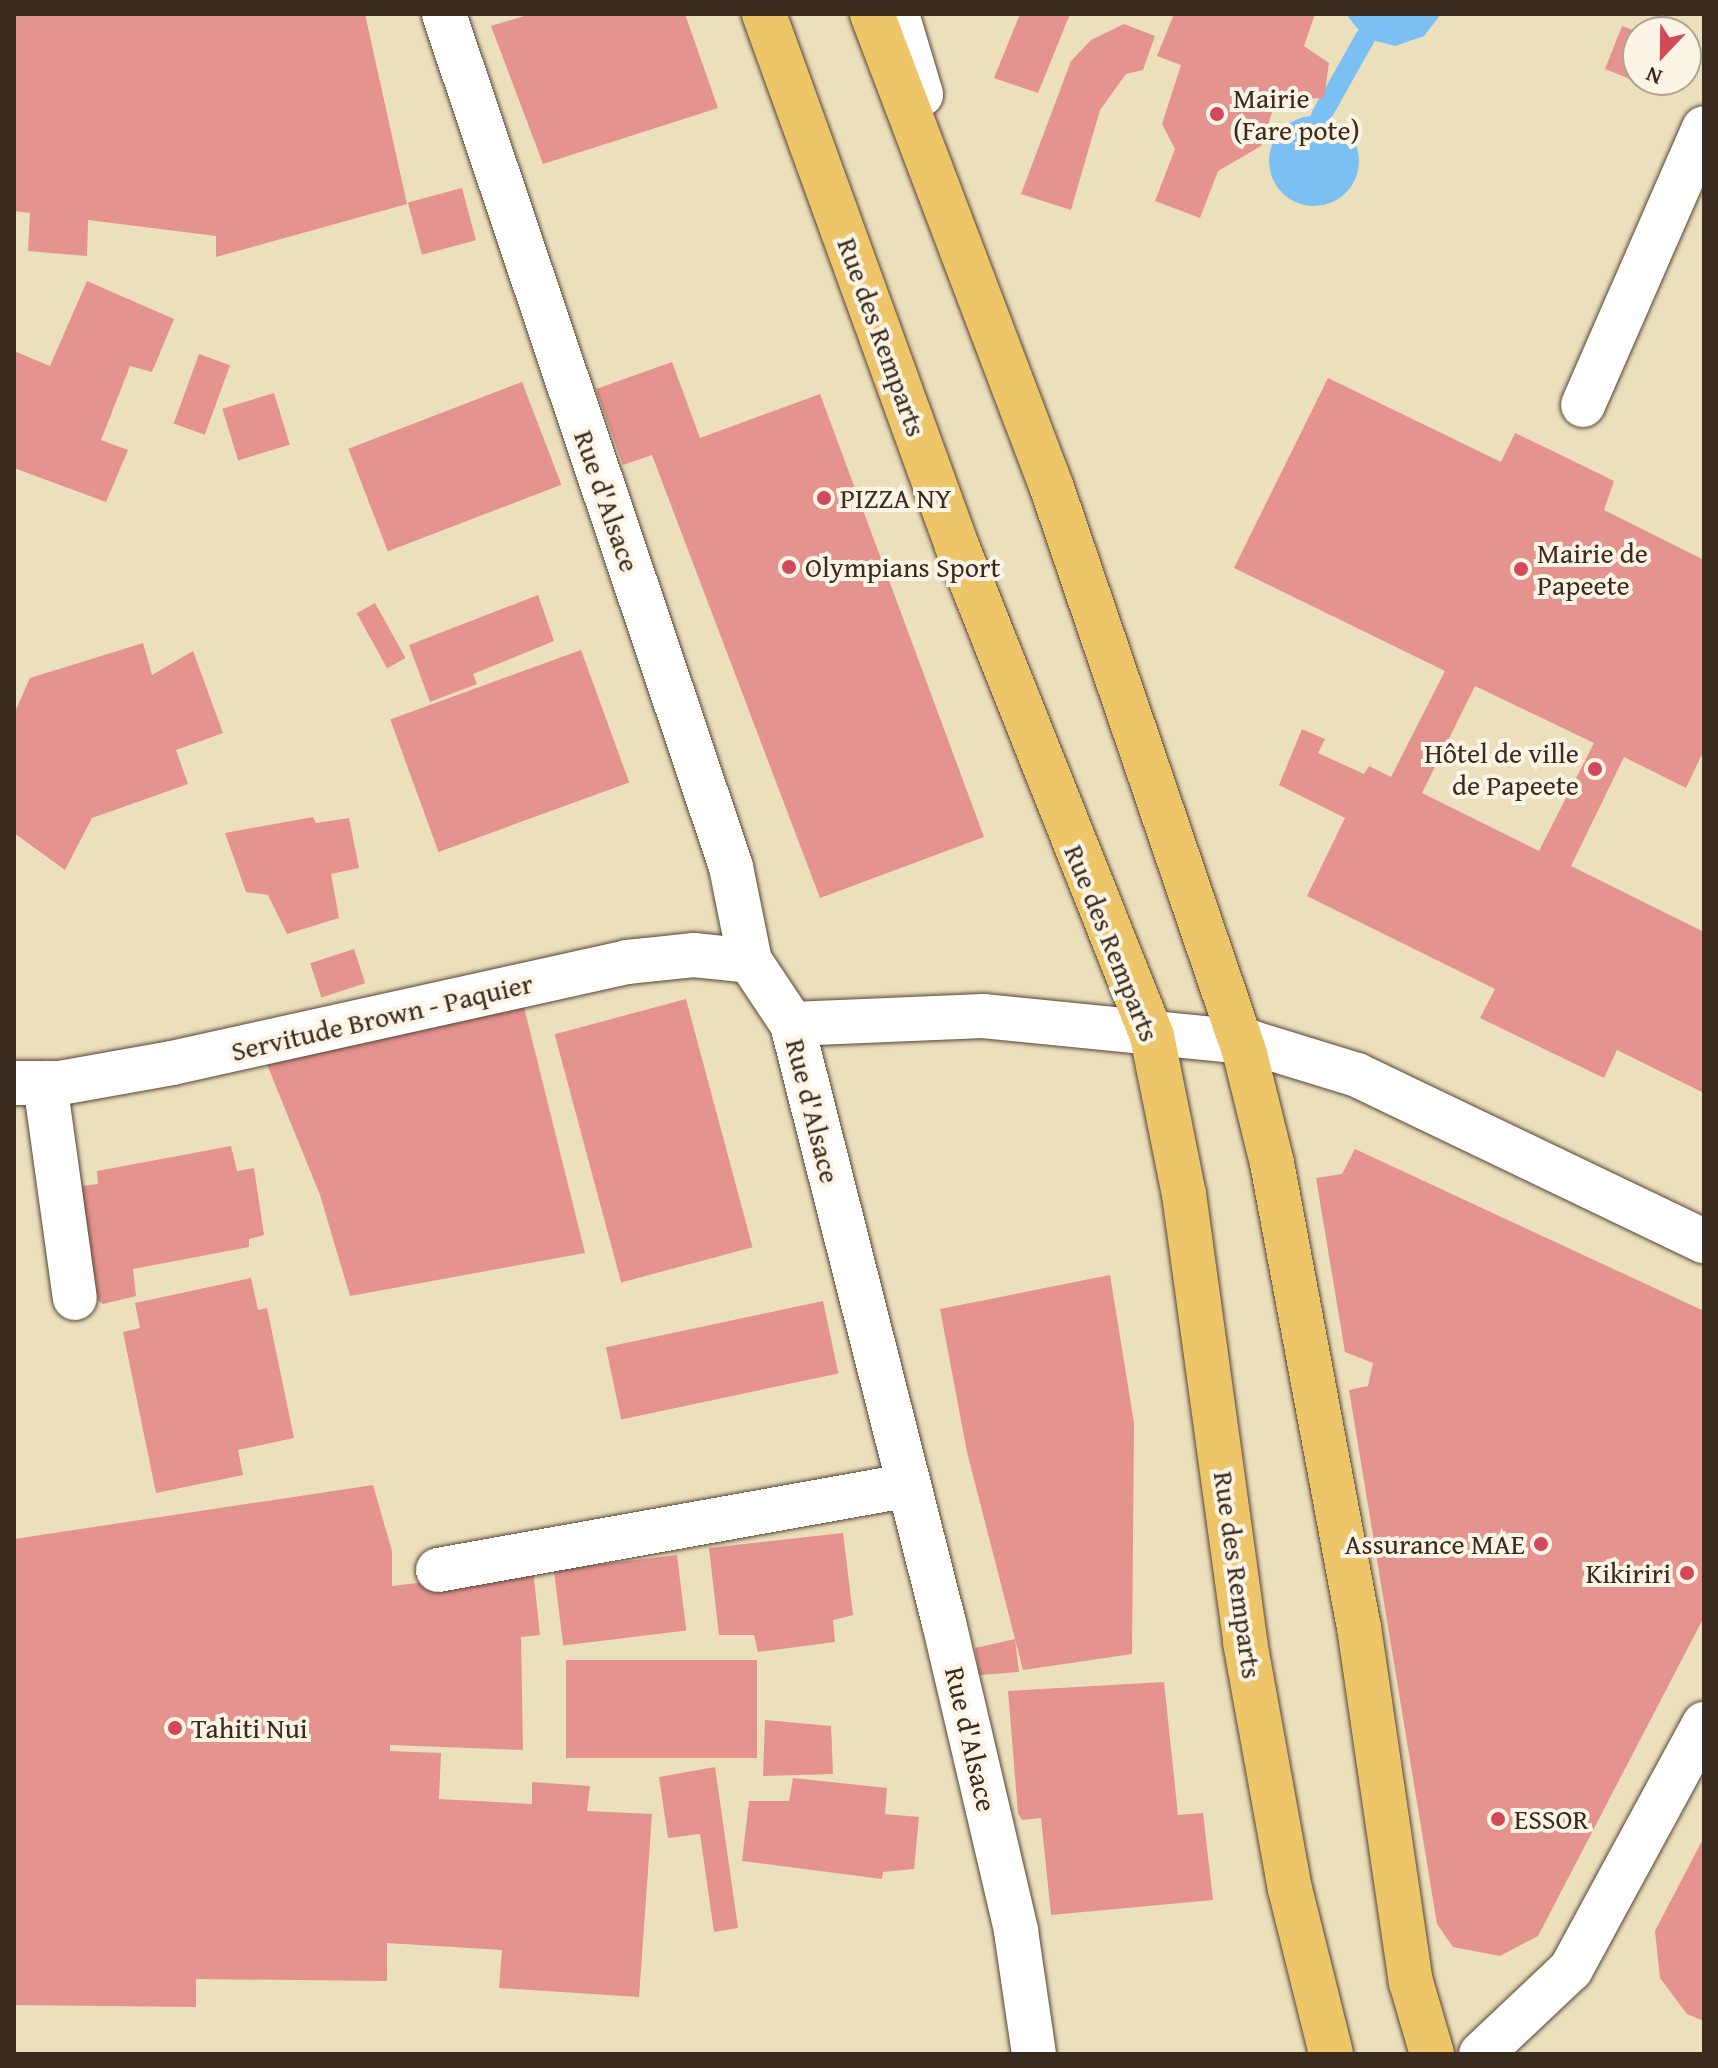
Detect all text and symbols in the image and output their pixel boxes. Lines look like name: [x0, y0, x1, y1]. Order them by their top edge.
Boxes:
north arrow: [1622, 16, 1702, 96]
text: N: [1641, 59, 1667, 94]
place label: Mairie (Fare pote): [1233, 81, 1360, 147]
marker: Mairie (Fare pote): [1208, 105, 1226, 123]
street label: Rue des Remparts: [830, 233, 934, 441]
street label: Rue d'Alsace: [567, 426, 647, 576]
place label: PIZZA NY: [840, 481, 952, 515]
marker: PIZZA NY: [815, 489, 833, 507]
place label: Mairie de Papeete: [1537, 536, 1648, 602]
place label: Olympians Sport: [805, 550, 1000, 584]
marker: Olympians Sport: [780, 558, 798, 576]
marker: Mairie de Papeete: [1512, 560, 1530, 578]
place label: Hôtel de ville de Papeete: [1424, 736, 1579, 802]
marker: Hôtel de ville de Papeete: [1586, 760, 1604, 778]
street label: Rue des Remparts: [1057, 840, 1167, 1046]
street label: Servitude Brown - Paquier: [228, 966, 536, 1068]
street label: Rue d'Alsace: [779, 1035, 847, 1187]
street label: Rue des Remparts: [1207, 1469, 1269, 1681]
place label: Assurance MAE: [1345, 1527, 1525, 1561]
marker: Assurance MAE: [1532, 1535, 1550, 1553]
place label: Kikiriri: [1586, 1556, 1671, 1590]
marker: Kikiriri: [1678, 1564, 1696, 1582]
street label: Rue d'Alsace: [938, 1663, 1004, 1815]
place label: Tahiti Nui: [191, 1711, 308, 1745]
marker: Tahiti Nui: [166, 1719, 184, 1737]
place label: ESSOR: [1514, 1802, 1589, 1836]
marker: ESSOR: [1489, 1810, 1507, 1828]

